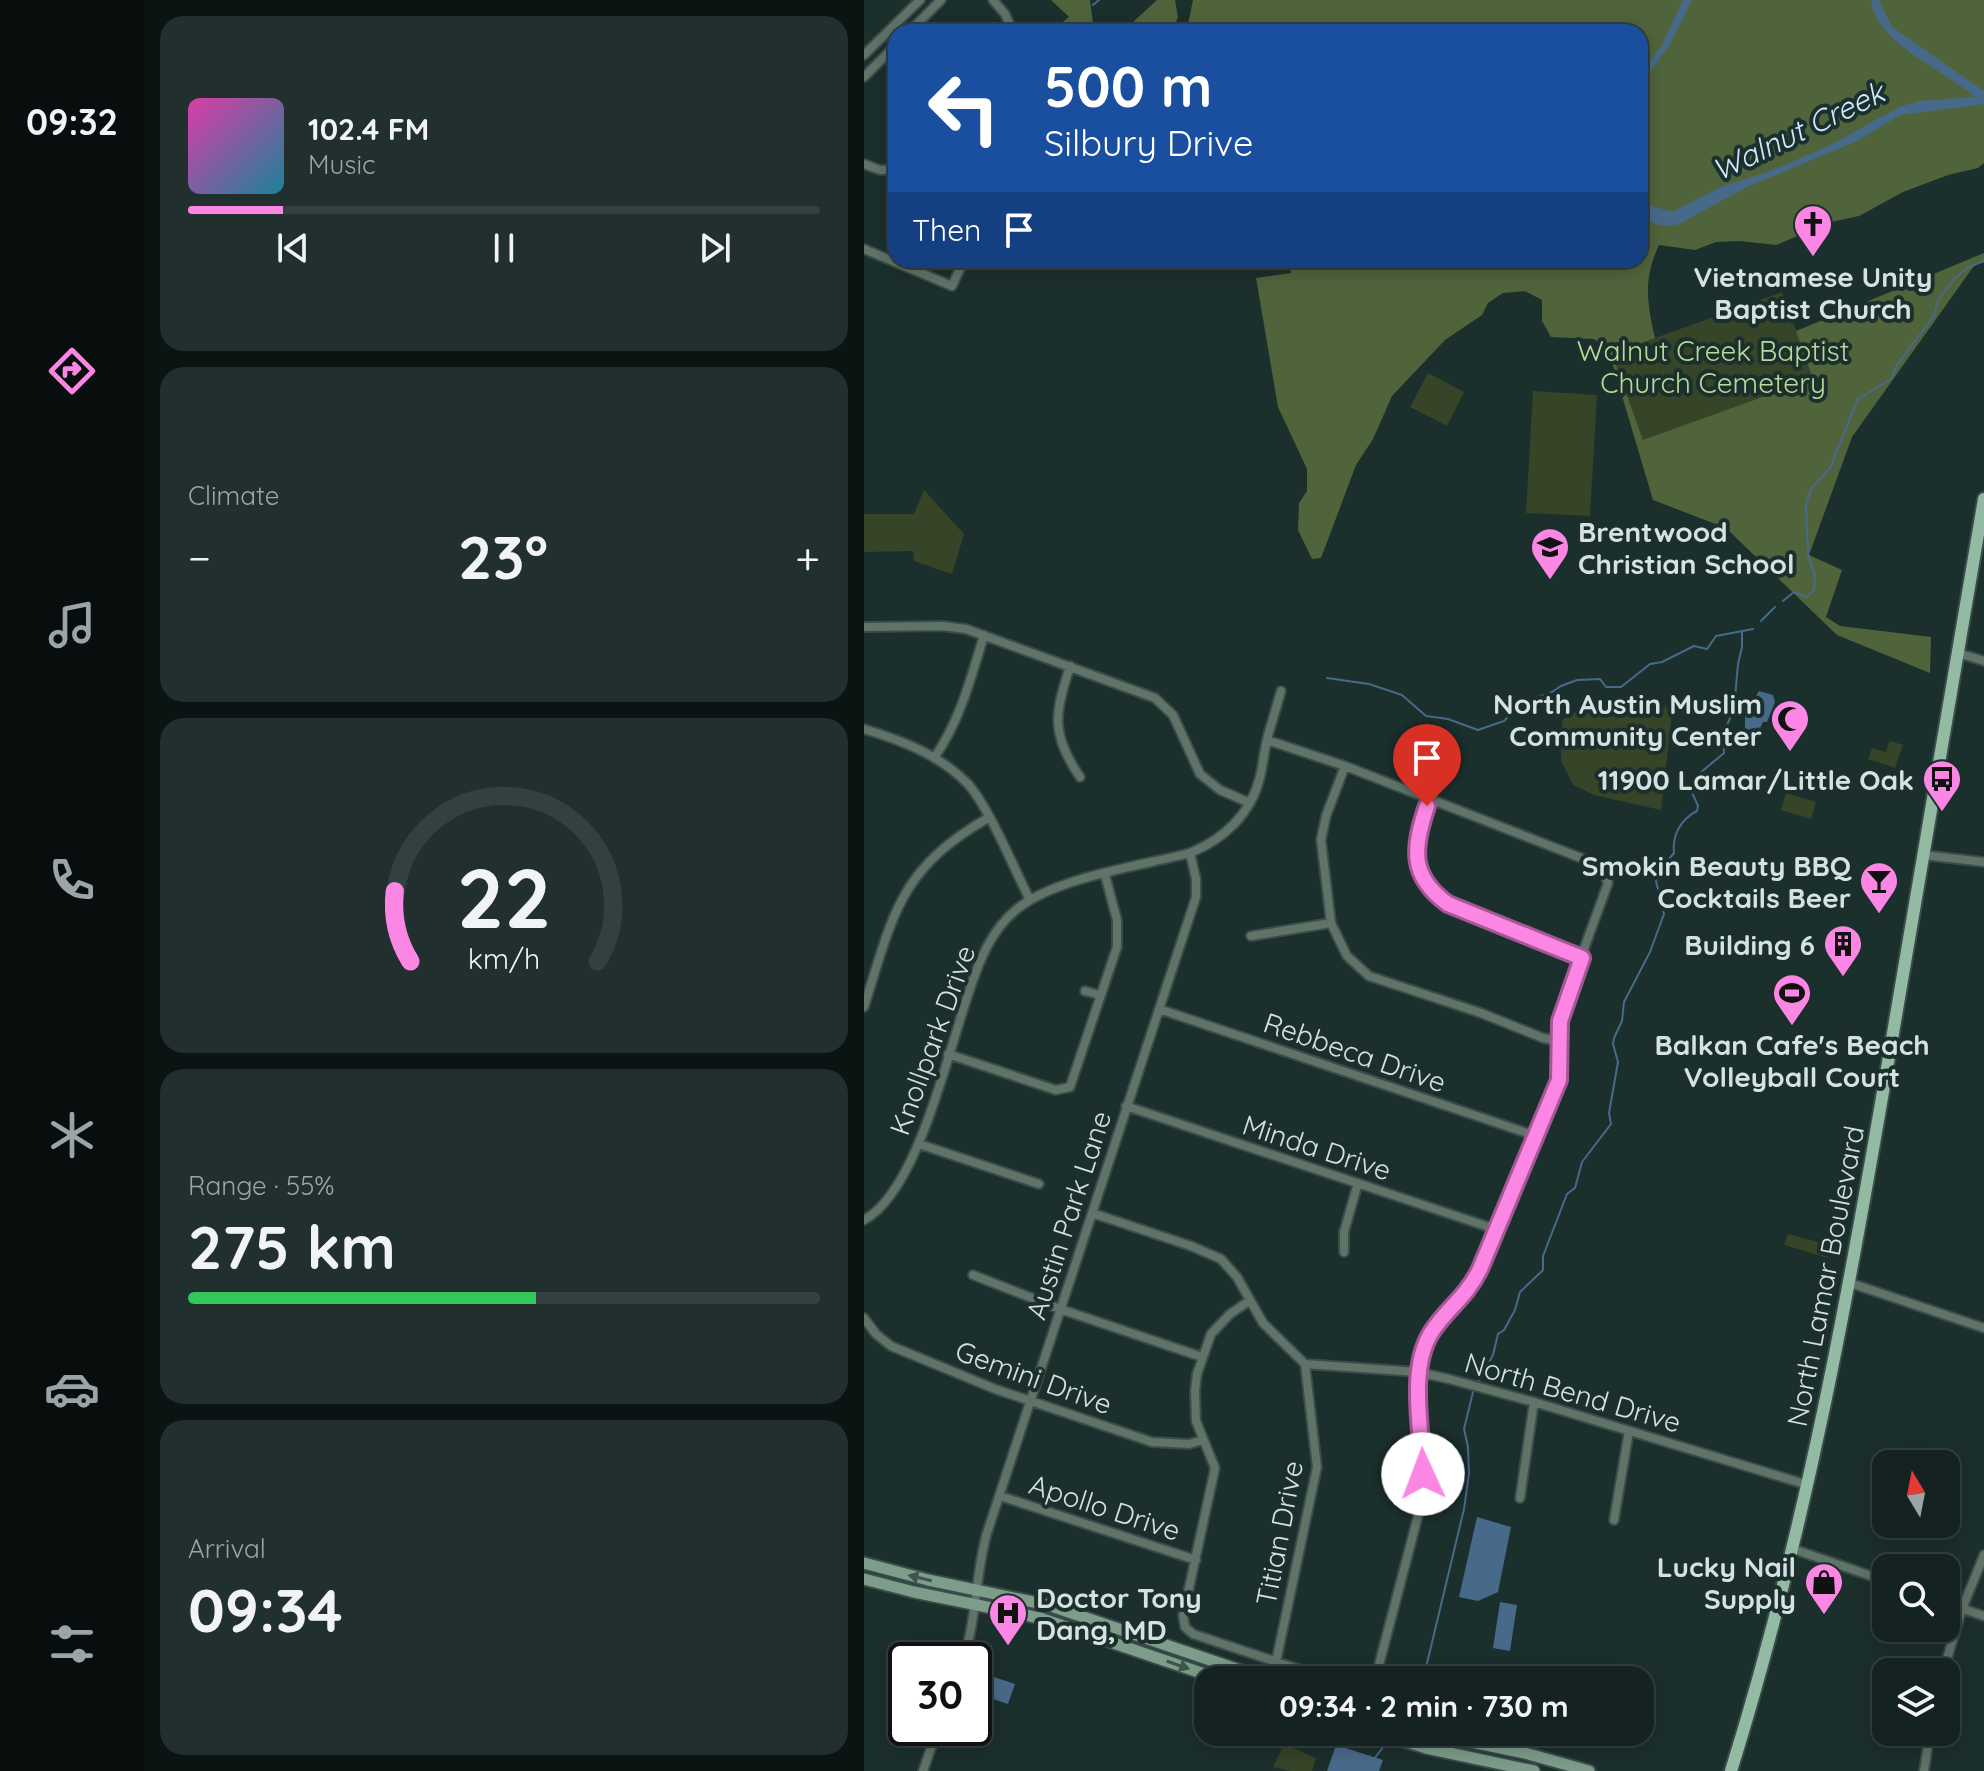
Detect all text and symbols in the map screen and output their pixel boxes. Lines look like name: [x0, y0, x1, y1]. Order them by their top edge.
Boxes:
text: 500 m: [1044, 51, 1212, 121]
icon: left: [912, 56, 1016, 160]
water label: Walnut Creek: [1706, 72, 1893, 189]
text: 09:32: [26, 99, 118, 144]
text: 102.4 FM: [308, 110, 429, 148]
text: Silbury Drive: [1044, 120, 1253, 165]
text: Music: [308, 148, 376, 181]
church icon: Vietnamese Unity Baptist Church: [1792, 203, 1834, 258]
icon: arrive: [997, 208, 1041, 252]
text: Then: [912, 211, 981, 249]
icon: previous: [271, 226, 315, 270]
icon: pause: [482, 226, 526, 270]
icon: next: [693, 226, 737, 270]
place label: Vietnamese Unity Baptist Church: [1694, 259, 1932, 326]
park label: Walnut Creek Baptist Church Cemetery: [1577, 333, 1849, 400]
icon: directions: [44, 343, 100, 399]
text: Climate: [188, 479, 279, 512]
place label: Brentwood Christian School: [1578, 514, 1795, 581]
text: 23°: [458, 519, 548, 594]
school or university icon: Brentwood Christian School: [1529, 526, 1571, 581]
text: −: [188, 530, 211, 585]
text: +: [795, 530, 820, 585]
icon: music: [44, 597, 100, 653]
place label: North Austin Muslim Community Center: [1493, 686, 1762, 753]
mosque icon: North Austin Muslim Community Center: [1769, 698, 1811, 753]
pin: [1393, 724, 1461, 806]
icon: arrive: [1405, 736, 1449, 780]
bus stop icon: 11900 Lamar/Little Oak: [1921, 758, 1963, 813]
place label: 11900 Lamar/Little Oak: [1598, 762, 1914, 797]
text: 22: [457, 844, 551, 948]
place label: Smokin Beauty BBQ Cocktails Beer: [1582, 848, 1852, 915]
icon: phone: [44, 852, 100, 908]
bar icon: Smokin Beauty BBQ Cocktails Beer: [1858, 860, 1900, 915]
building icon: Building 6: [1822, 923, 1864, 978]
place label: Building 6: [1684, 927, 1815, 962]
text: km/h: [468, 940, 540, 976]
street label: Knollpark Drive: [881, 940, 983, 1140]
sports icon: Balkan Cafe's Beach Volleyball Court: [1771, 972, 1813, 1027]
street label: Rebbeca Drive: [1259, 1004, 1451, 1100]
place label: Balkan Cafe's Beach Volleyball Court: [1654, 1027, 1930, 1094]
street label: Austin Park Lane: [1018, 1106, 1118, 1324]
icon: climate: [44, 1107, 100, 1163]
street label: Minda Drive: [1238, 1107, 1396, 1187]
street label: North Lamar Boulevard: [1779, 1123, 1871, 1429]
text: Range · 55%: [188, 1169, 334, 1202]
text: 275 km: [188, 1209, 396, 1284]
street label: Gemini Drive: [951, 1333, 1117, 1421]
street label: North Bend Drive: [1461, 1344, 1685, 1440]
icon: car: [44, 1361, 100, 1417]
position arrow: [1381, 1432, 1465, 1516]
north arrow: [1872, 1450, 1960, 1538]
map controls: [1872, 1450, 1960, 1746]
street label: Titian Drive: [1248, 1458, 1310, 1608]
street label: Apollo Drive: [1025, 1466, 1185, 1548]
text: Arrival: [188, 1532, 266, 1565]
place label: Lucky Nail Supply: [1657, 1549, 1796, 1616]
button: search: [1872, 1554, 1960, 1642]
shop icon: Lucky Nail Supply: [1803, 1561, 1845, 1616]
one-way arrow: [907, 1571, 932, 1584]
text: 09:34: [188, 1572, 343, 1647]
place label: Doctor Tony Dang, MD: [1036, 1580, 1202, 1647]
hospital icon: Doctor Tony Dang, MD: [987, 1592, 1029, 1647]
icon: filters: [44, 1616, 100, 1672]
speed limit sign: 30: [888, 1642, 992, 1746]
button: layers: [1872, 1658, 1960, 1746]
one-way arrow: [1167, 1660, 1191, 1672]
text: 09:34 · 2 min · 730 m: [1279, 1687, 1569, 1725]

